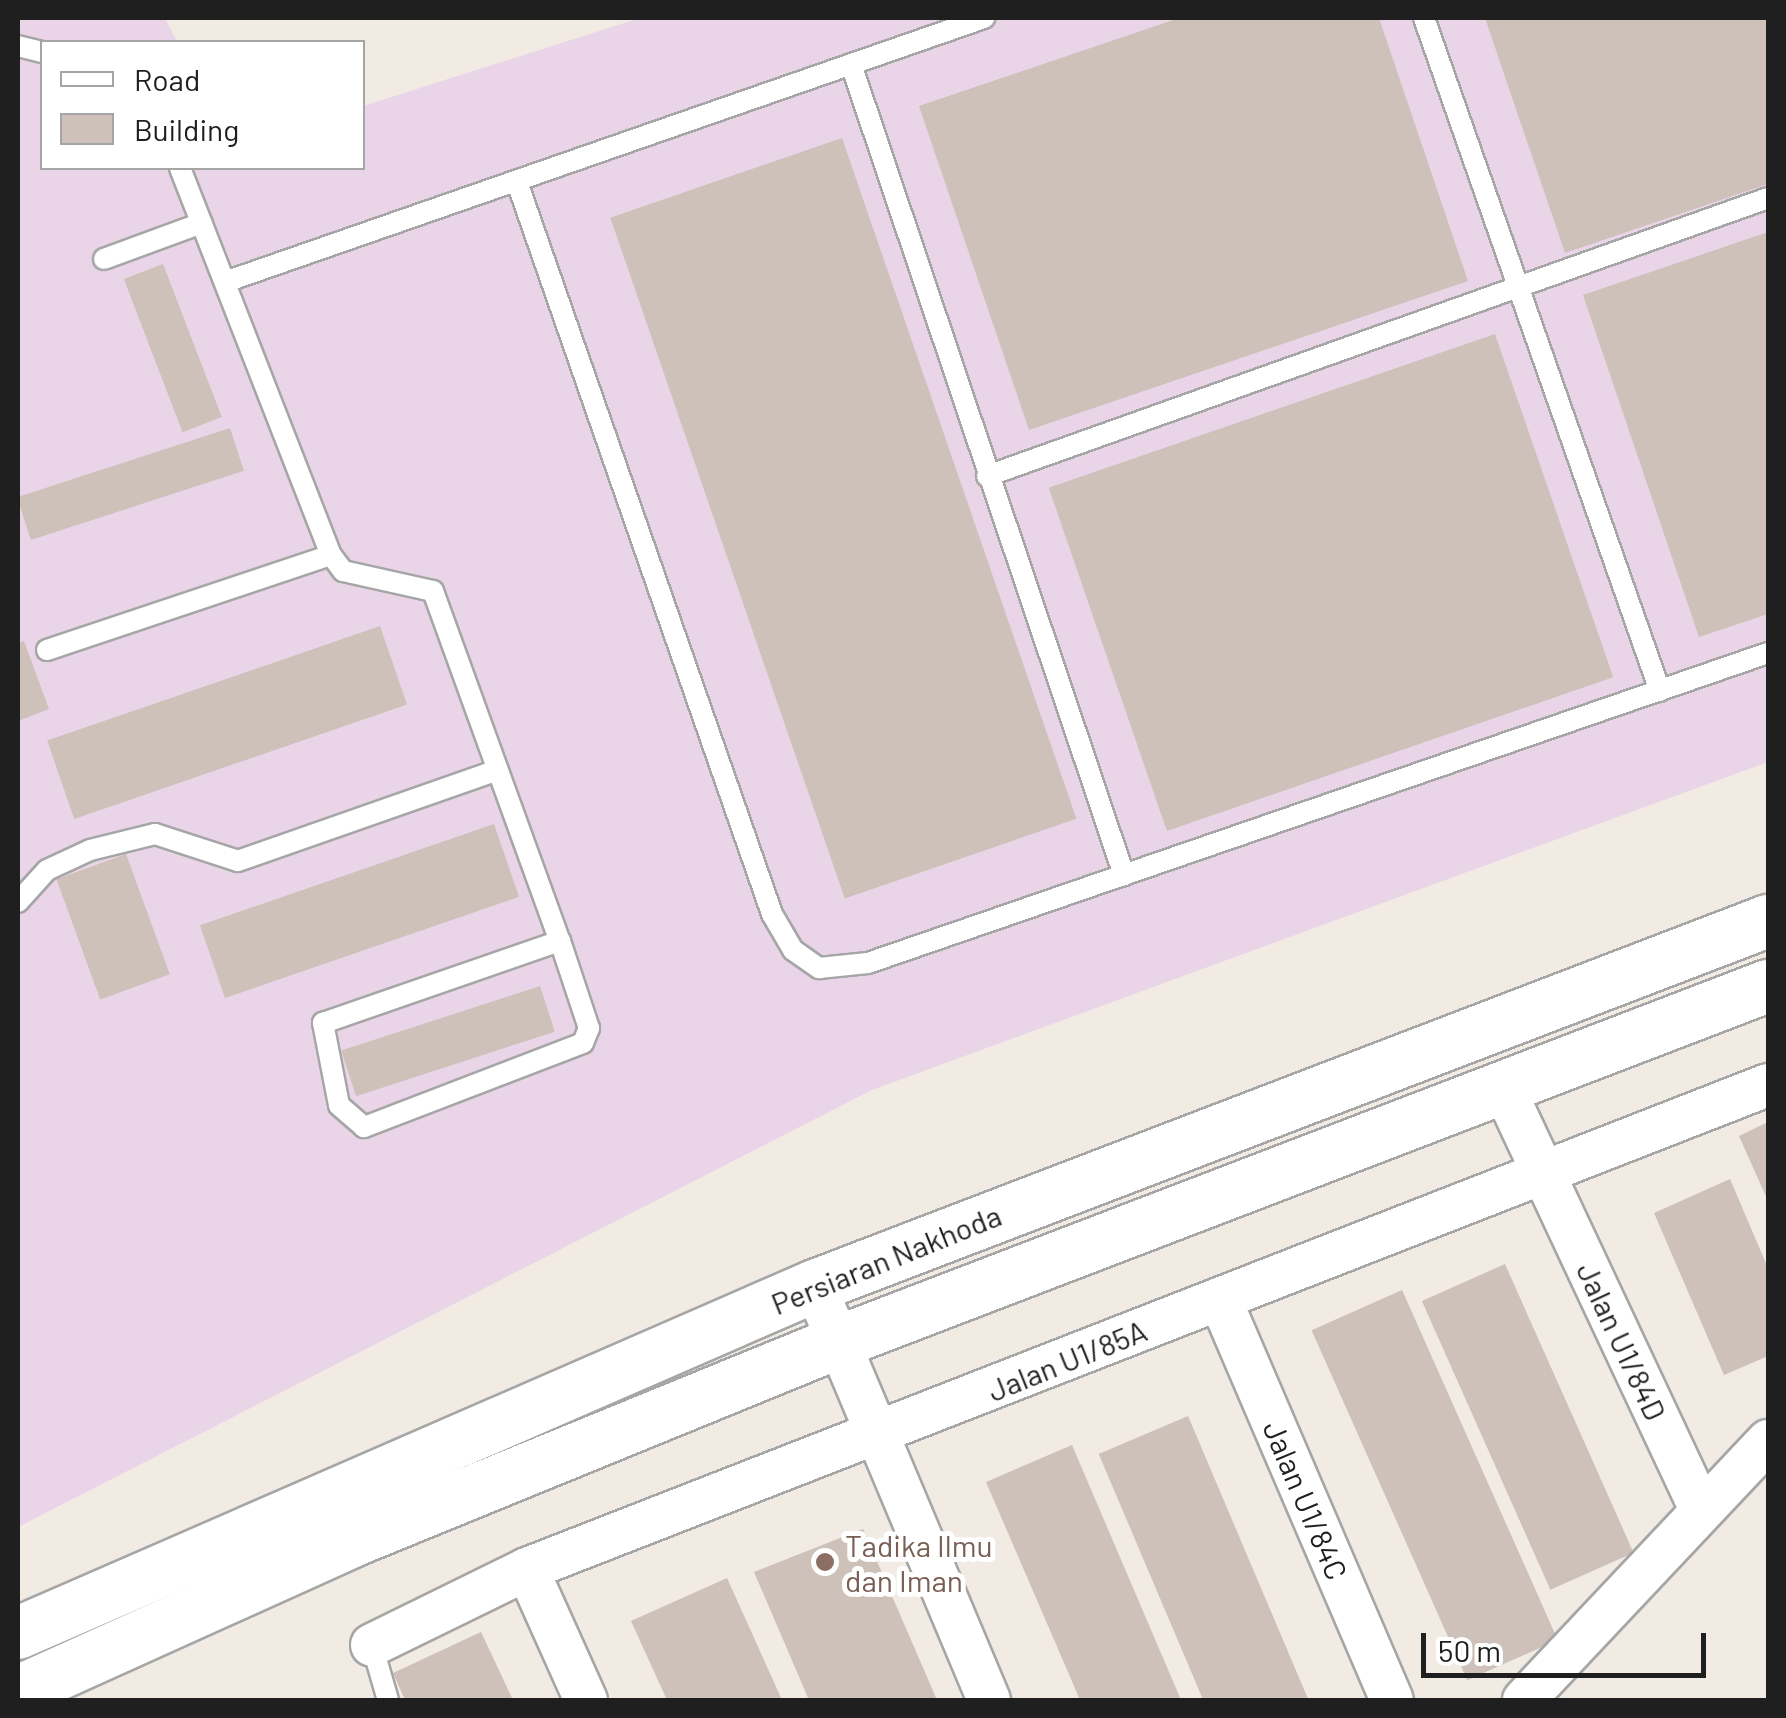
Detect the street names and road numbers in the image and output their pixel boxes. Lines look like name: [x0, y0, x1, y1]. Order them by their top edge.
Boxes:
street label: Persiaran Nakhoda: [766, 1197, 1006, 1321]
street label: Jalan U1/84D: [1570, 1257, 1674, 1425]
street label: Jalan U1/85A: [982, 1312, 1152, 1408]
street label: Jalan U1/84C: [1256, 1415, 1356, 1585]

